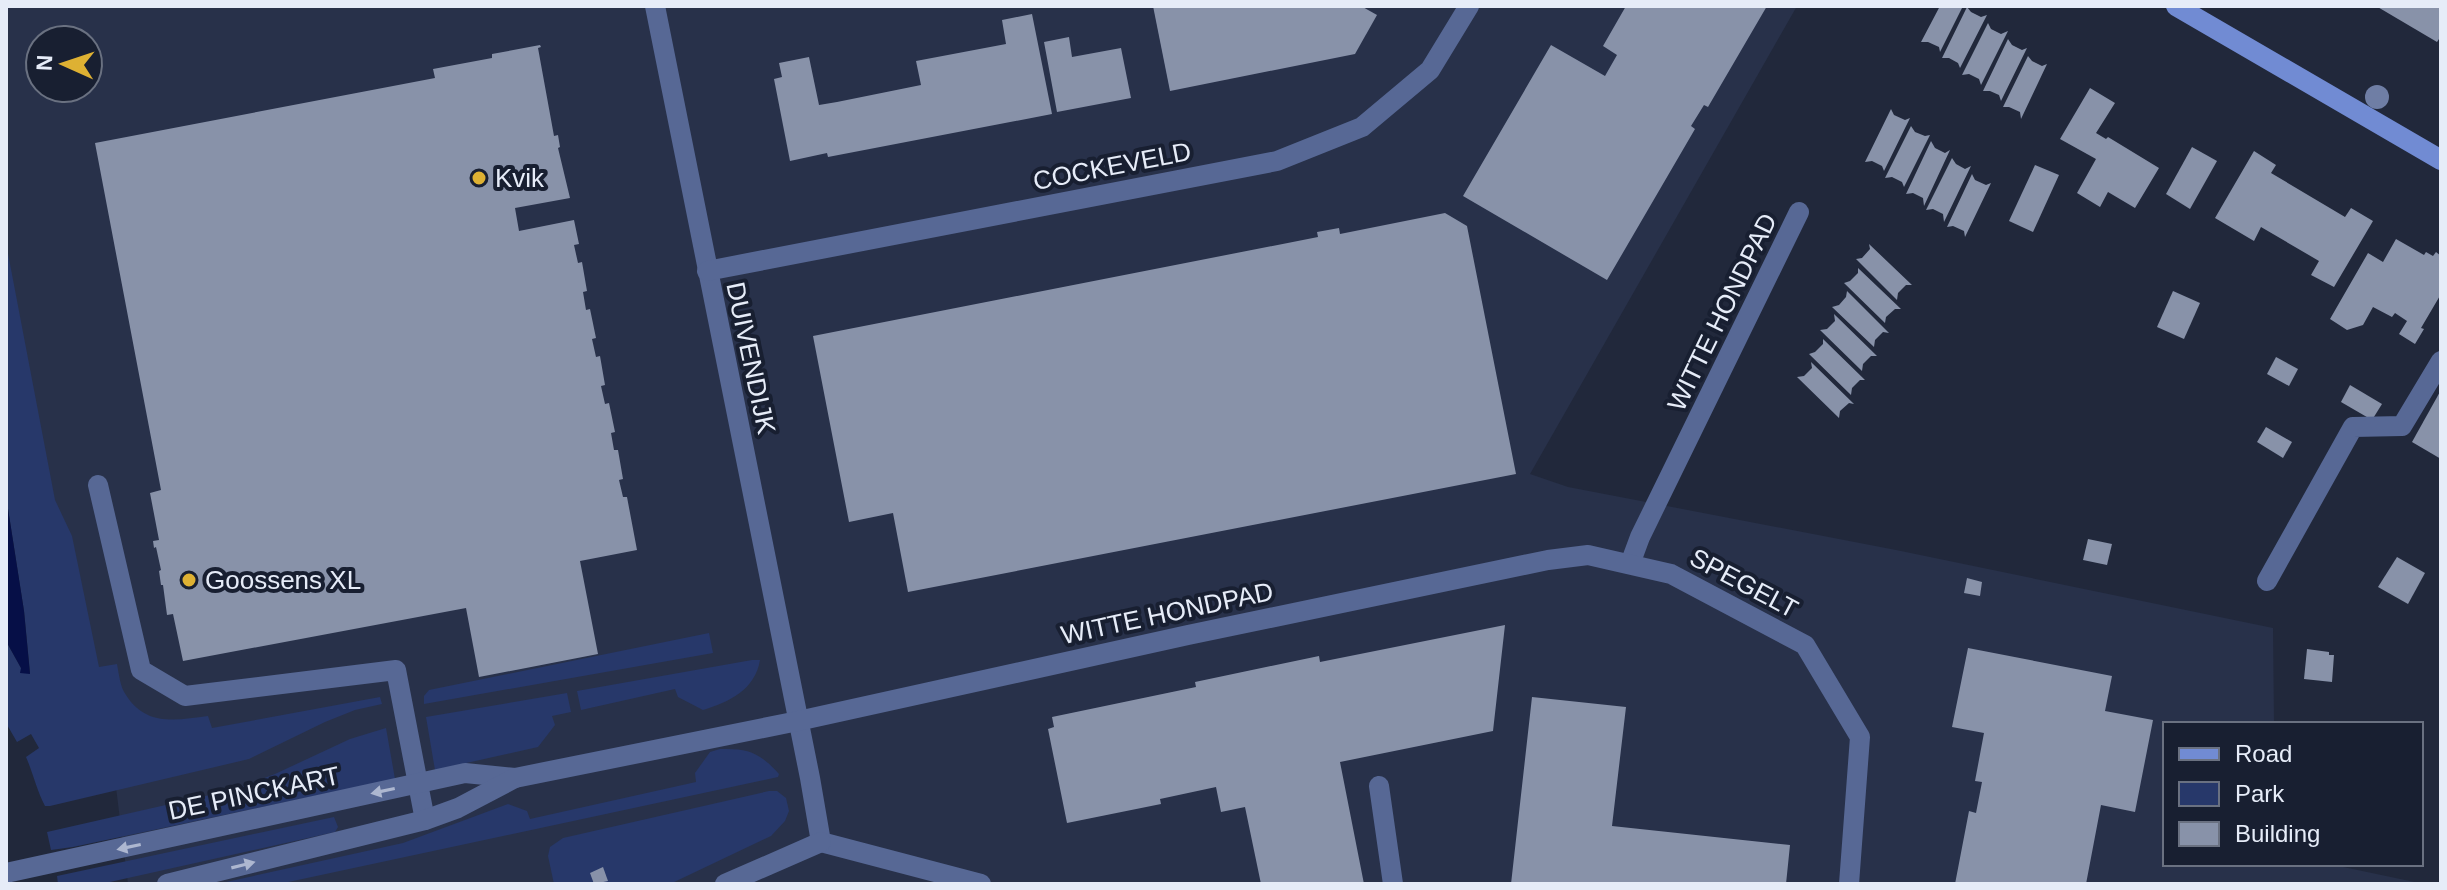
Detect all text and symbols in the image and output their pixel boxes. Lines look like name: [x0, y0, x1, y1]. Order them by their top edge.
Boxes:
north arrow: [24, 24, 104, 104]
text: N: [32, 54, 57, 72]
street label: COCKEVELD: [1030, 136, 1194, 196]
place label: Kvik: [495, 163, 545, 193]
marker: Kvik: [470, 169, 488, 187]
street label: WITTE HONDPAD: [1661, 208, 1783, 416]
street label: DUIVENDIJK: [720, 279, 782, 437]
street label: SPEGELT: [1685, 542, 1803, 624]
place label: Goossens XL: [205, 565, 361, 595]
marker: Goossens XL: [180, 571, 198, 589]
street label: WITTE HONDPAD: [1058, 576, 1276, 650]
legend: [2163, 722, 2423, 866]
text: Road: [2235, 740, 2292, 767]
street label: DE PINCKART: [166, 760, 342, 826]
text: Park: [2235, 780, 2285, 807]
one-way arrow: [370, 785, 395, 798]
text: Building: [2235, 820, 2320, 847]
one-way arrow: [116, 841, 141, 854]
one-way arrow: [230, 859, 255, 871]

